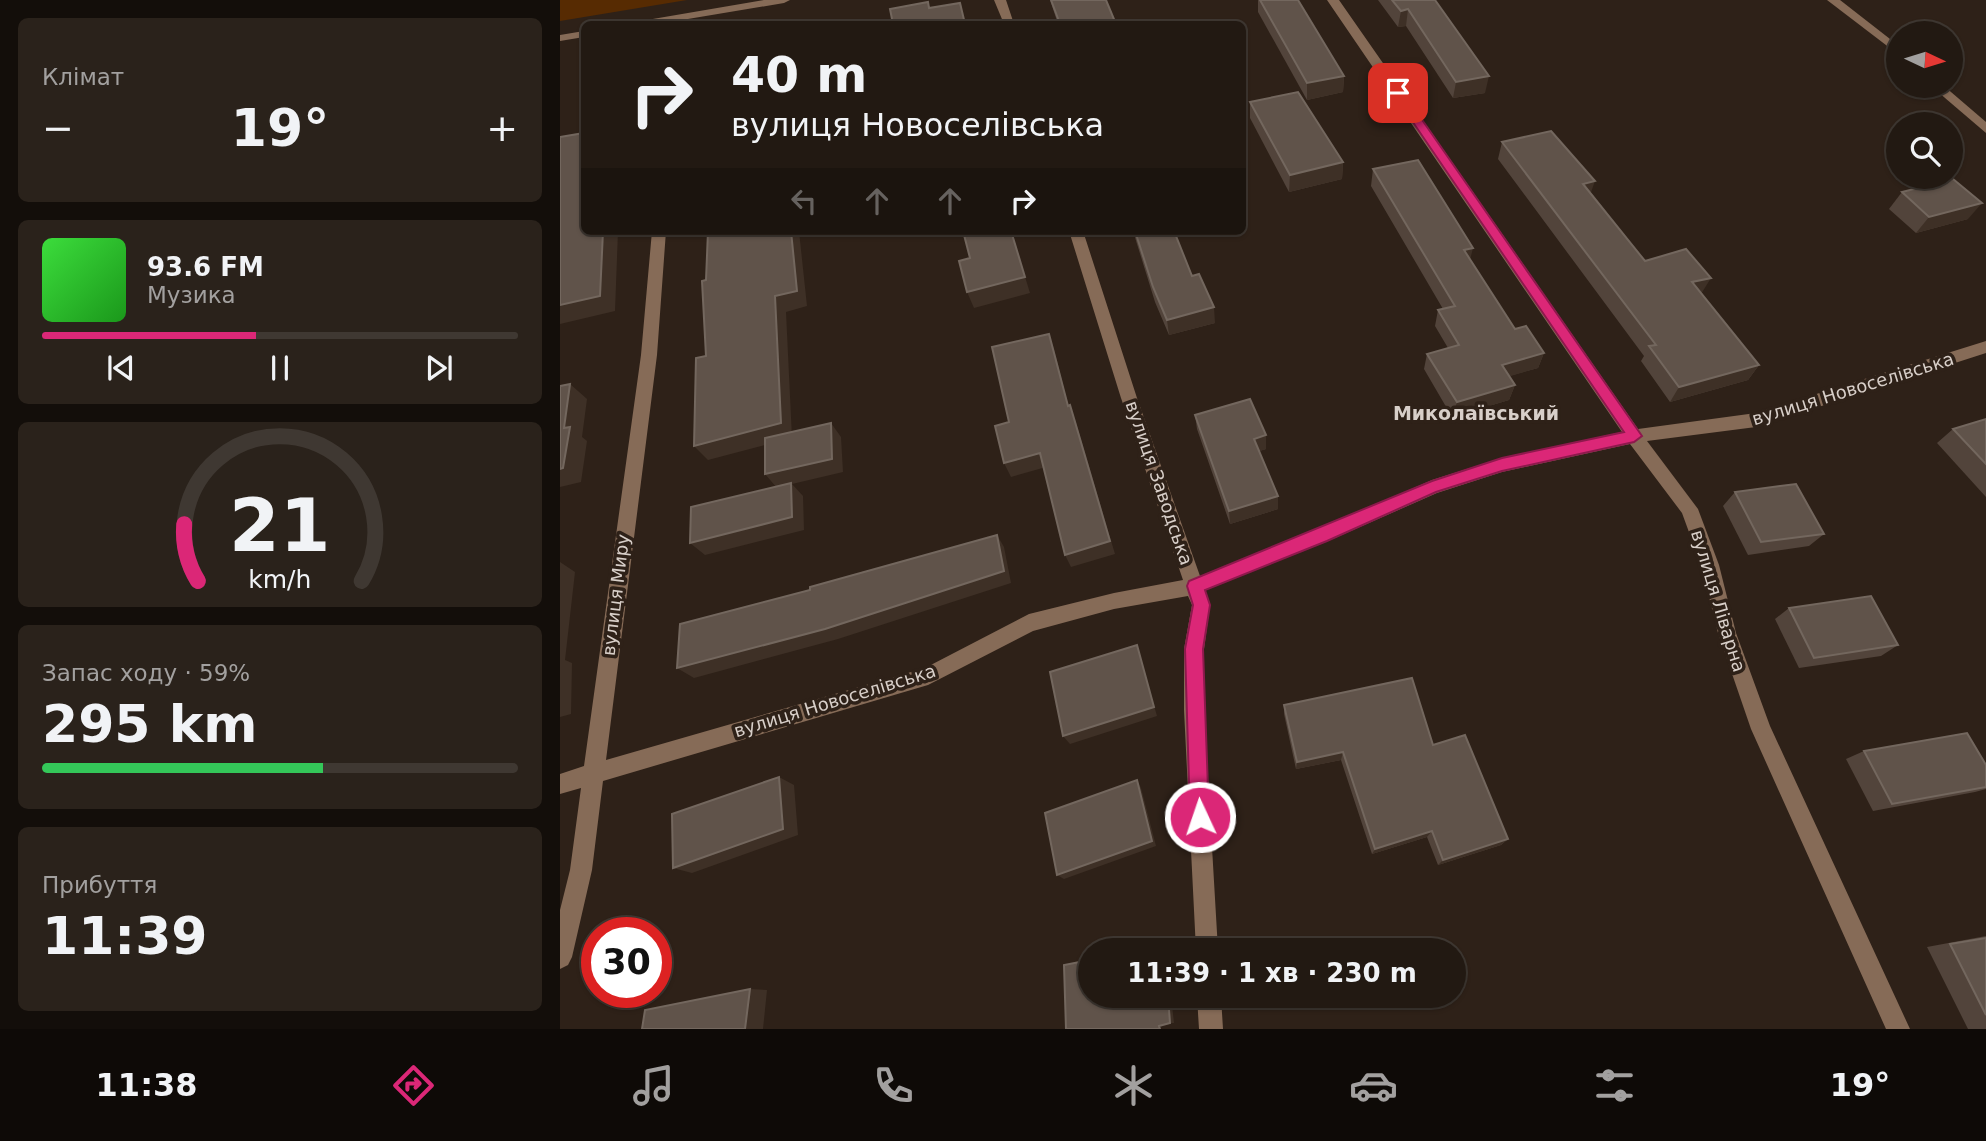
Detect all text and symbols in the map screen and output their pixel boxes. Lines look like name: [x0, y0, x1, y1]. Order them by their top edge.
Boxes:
north arrow: [1886, 21, 1964, 98]
map controls: [1886, 21, 1963, 189]
text: 40 m: [731, 47, 867, 104]
icon: right: [616, 49, 707, 140]
pin: [1368, 63, 1428, 123]
text: Клімат: [42, 64, 124, 90]
icon: arrive: [1379, 74, 1417, 112]
text: 19°: [231, 98, 329, 158]
text: −: [42, 106, 74, 150]
text: +: [486, 106, 518, 150]
text: вулиця Новоселівська: [731, 106, 1104, 144]
button: search: [1886, 112, 1963, 189]
icon: left: [785, 182, 823, 220]
icon: ahead: [858, 182, 896, 220]
icon: ahead: [931, 182, 969, 220]
icon: right: [1004, 182, 1042, 220]
text: 93.6 FM: [147, 252, 264, 282]
text: Музика: [147, 282, 236, 308]
street label: вулиця Новоселівська: [1749, 348, 1956, 429]
icon: previous: [102, 349, 140, 387]
icon: pause: [261, 349, 299, 387]
icon: next: [420, 349, 458, 387]
street label: вулиця Заводська: [1121, 398, 1197, 568]
district label: Миколаївський: [1393, 402, 1559, 424]
text: 21: [229, 483, 331, 568]
street label: вулиця Ліварна: [1687, 527, 1750, 675]
street label: вулиця Миру: [598, 532, 633, 657]
text: km/h: [248, 564, 312, 593]
text: Запас ходу · 59%: [42, 660, 250, 686]
street label: вулиця Новоселівська: [731, 660, 938, 741]
text: 295 km: [42, 694, 257, 754]
position arrow: [1163, 780, 1237, 854]
text: Прибуття: [42, 872, 157, 898]
text: 11:39: [42, 906, 208, 966]
speed limit sign: 30: [581, 917, 672, 1008]
text: 11:39 · 1 хв · 230 m: [1127, 958, 1417, 988]
icon: directions: [389, 1061, 438, 1110]
icon: music: [629, 1061, 678, 1110]
icon: phone: [869, 1061, 918, 1110]
icon: climate: [1109, 1061, 1158, 1110]
icon: car: [1349, 1061, 1398, 1110]
icon: filters: [1590, 1061, 1639, 1110]
text: 11:38: [96, 1066, 197, 1104]
text: 19°: [1830, 1066, 1890, 1104]

